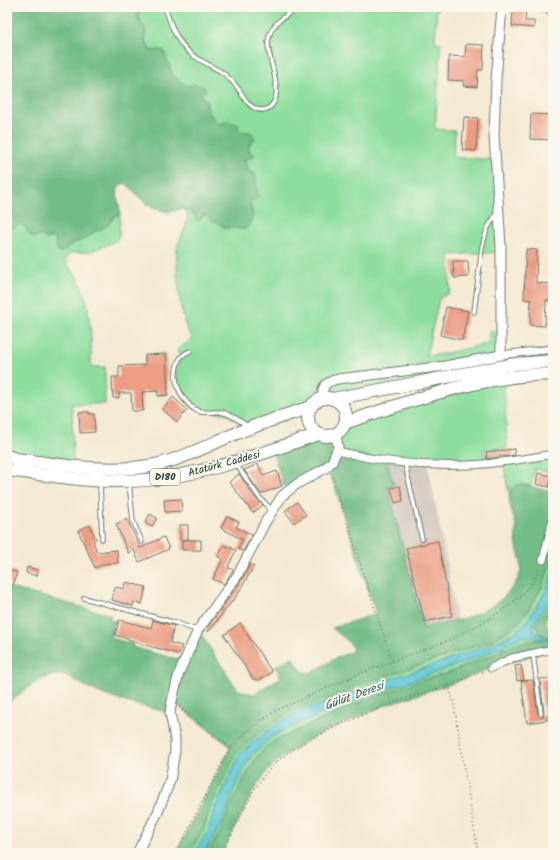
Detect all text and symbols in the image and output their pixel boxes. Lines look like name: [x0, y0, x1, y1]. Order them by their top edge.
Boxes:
street label: Atatürk Caddesi: [186, 446, 262, 482]
road number: D180: [150, 469, 180, 485]
water label: Gülüt Deresi: [322, 675, 389, 715]

